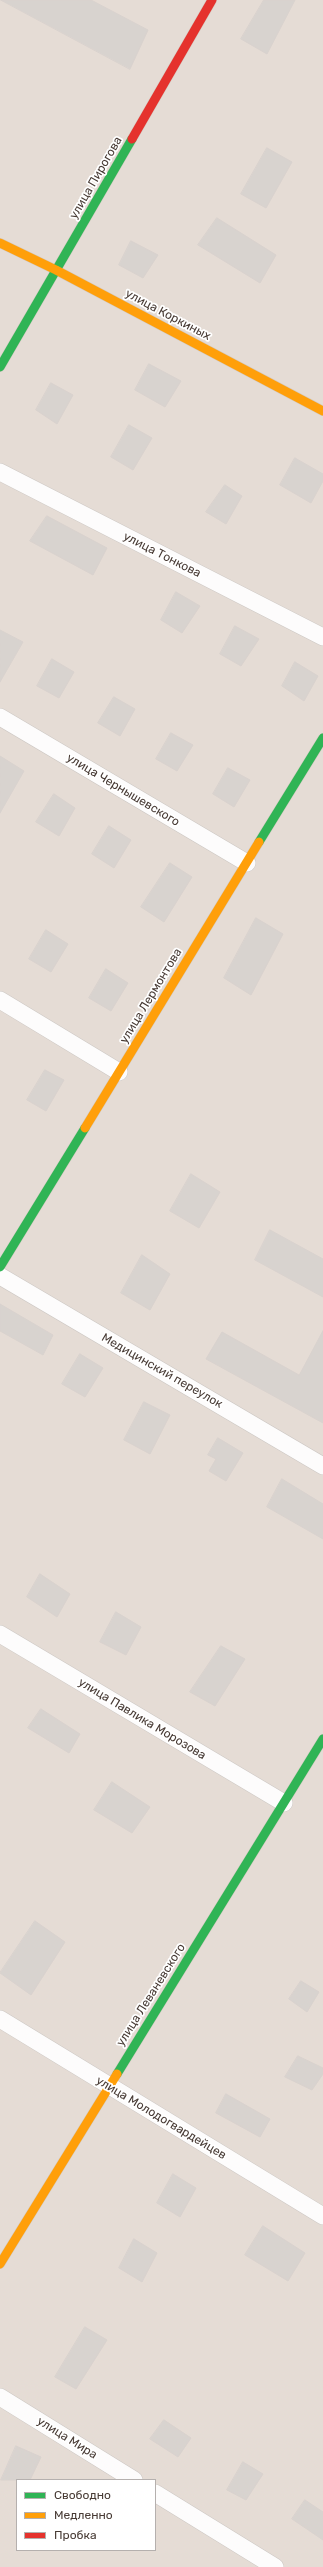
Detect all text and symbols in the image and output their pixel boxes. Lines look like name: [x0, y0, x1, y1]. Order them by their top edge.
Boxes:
street label: улица Пирогова: [67, 134, 125, 222]
street label: улица Коркиных: [123, 286, 213, 344]
street label: улица Тонкова: [121, 529, 203, 581]
street label: улица Чернышевского: [64, 750, 182, 830]
street label: улица Лермонтова: [117, 946, 185, 1046]
street label: Медицинский переулок: [99, 1330, 225, 1412]
street label: улица Павлика Морозова: [76, 1675, 208, 1763]
street label: улица Леваневского: [114, 1941, 188, 2049]
street label: улица Молодогвардейцев: [93, 2073, 229, 2163]
street label: улица Мира: [34, 2414, 100, 2462]
legend: [16, 2479, 156, 2551]
text: Свободно: [54, 2488, 111, 2502]
text: Медленно: [54, 2508, 113, 2522]
text: Пробка: [54, 2528, 97, 2542]

